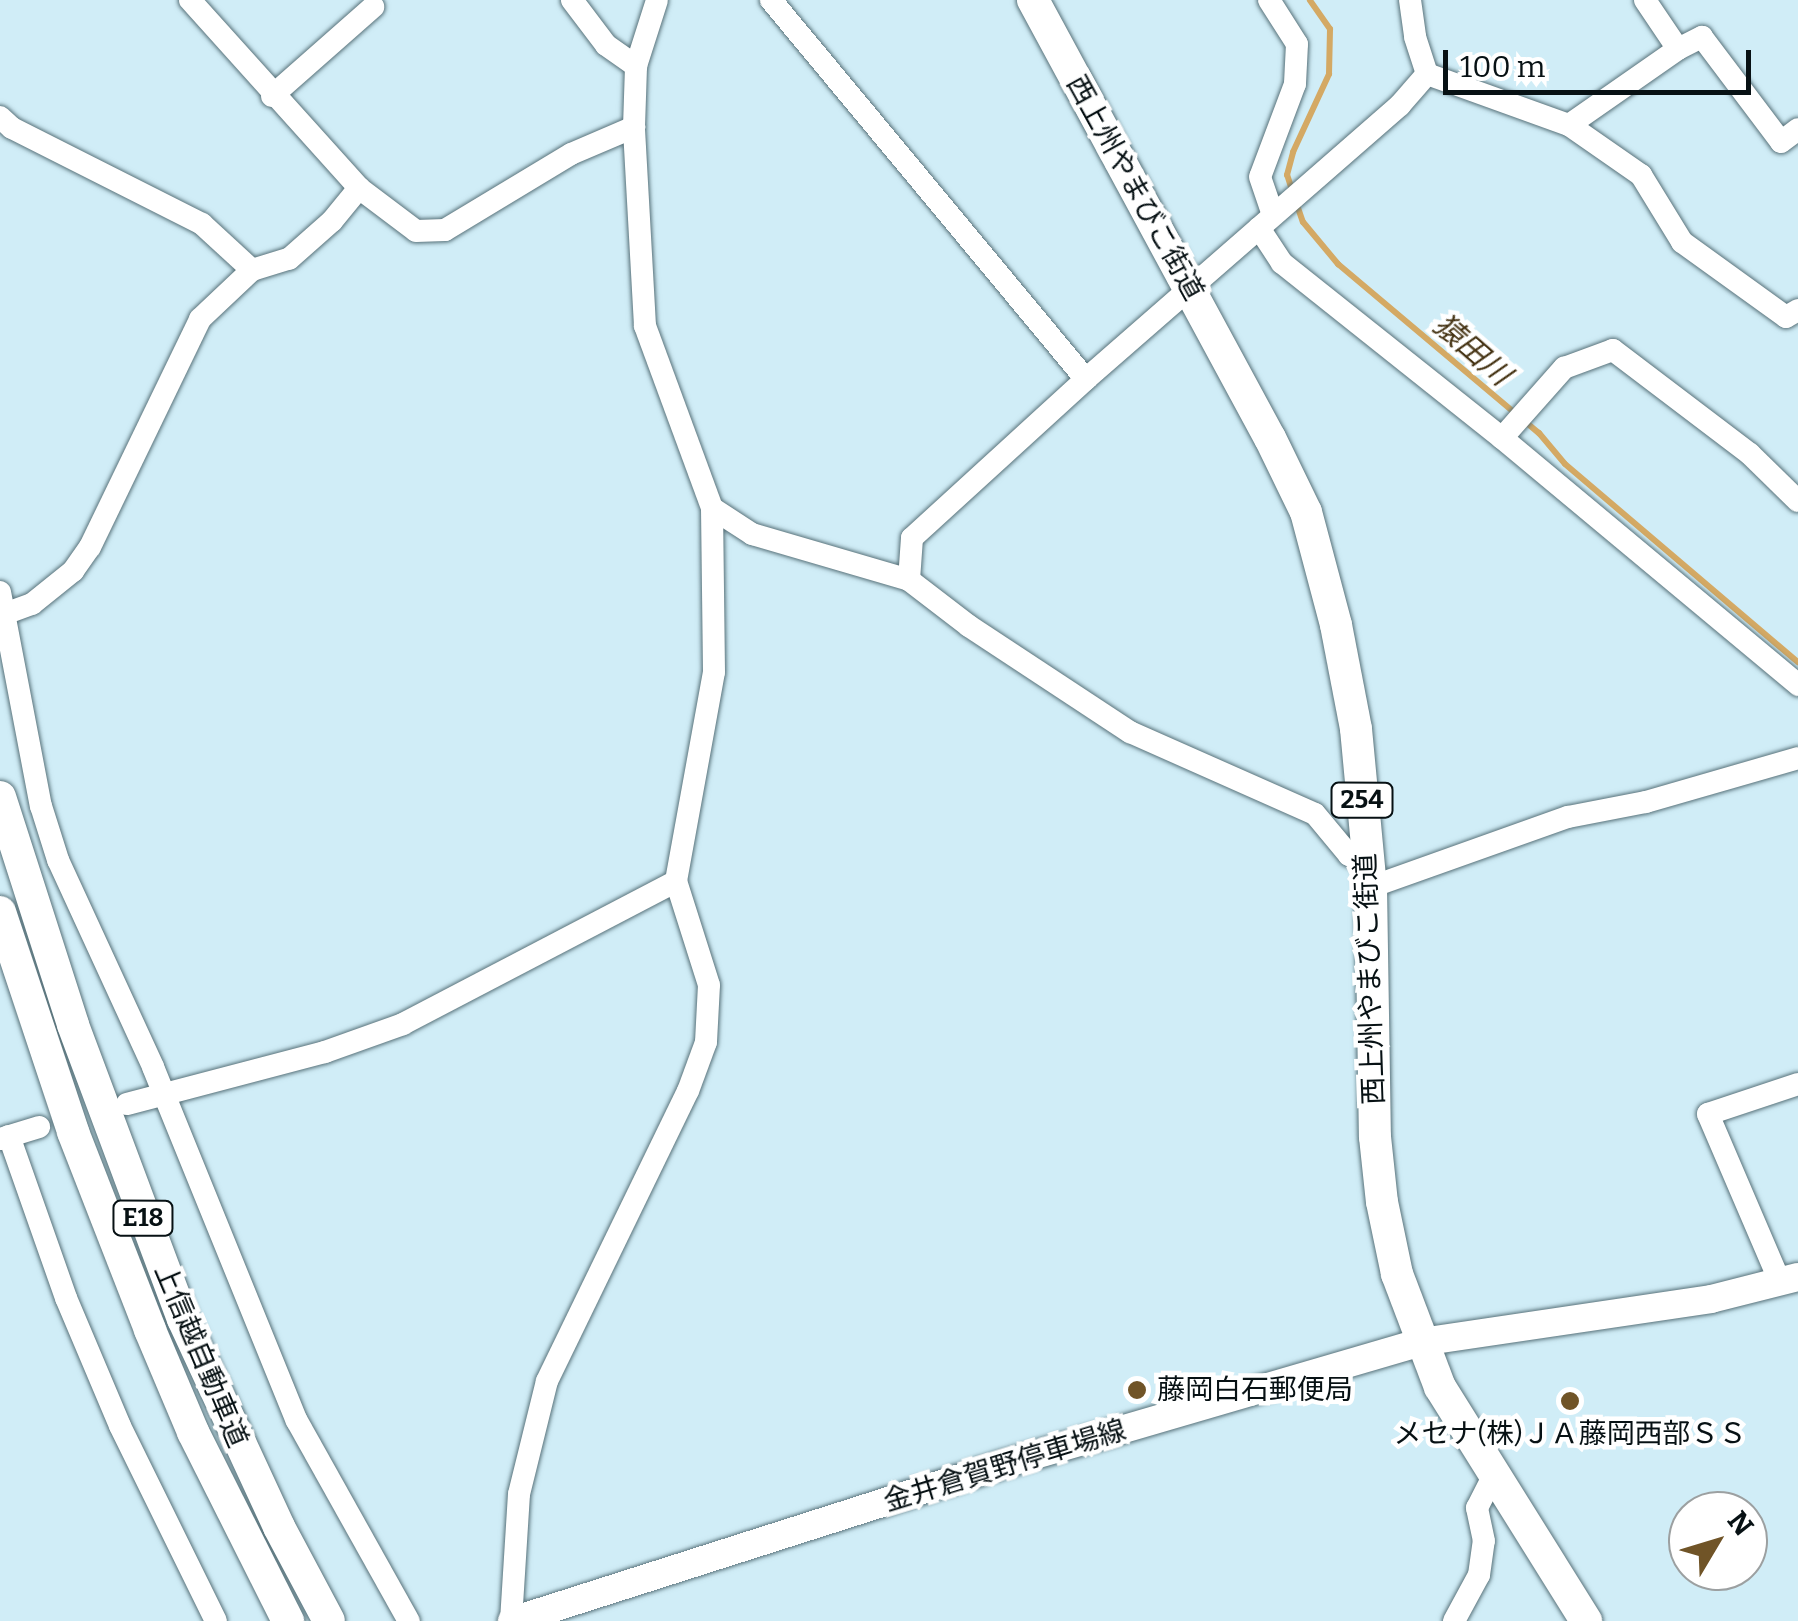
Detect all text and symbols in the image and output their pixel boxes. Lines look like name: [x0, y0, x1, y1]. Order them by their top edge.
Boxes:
scale bar: [1448, 30, 1756, 92]
text: 100 m: [1460, 49, 1545, 85]
street label: 西上州やまびこ街道: [1059, 70, 1211, 306]
water label: 猿田川: [1426, 307, 1518, 393]
road number: 254: [1330, 780, 1394, 820]
street label: 西上州やまびこ街道: [1349, 852, 1391, 1106]
road number: E18: [110, 1198, 176, 1238]
street label: 上信越自動車道: [147, 1259, 255, 1453]
place label: 藤岡白石郵便局: [1157, 1373, 1353, 1407]
marker: 藤岡白石郵便局: [1126, 1379, 1148, 1401]
marker: メセナ(株)ＪＡ藤岡西部ＳＳ: [1559, 1390, 1581, 1412]
street label: 金井倉賀野停車場線: [880, 1413, 1130, 1519]
place label: メセナ(株)ＪＡ藤岡西部ＳＳ: [1393, 1417, 1747, 1451]
north arrow: [1668, 1491, 1768, 1591]
text: N: [1721, 1505, 1760, 1542]

